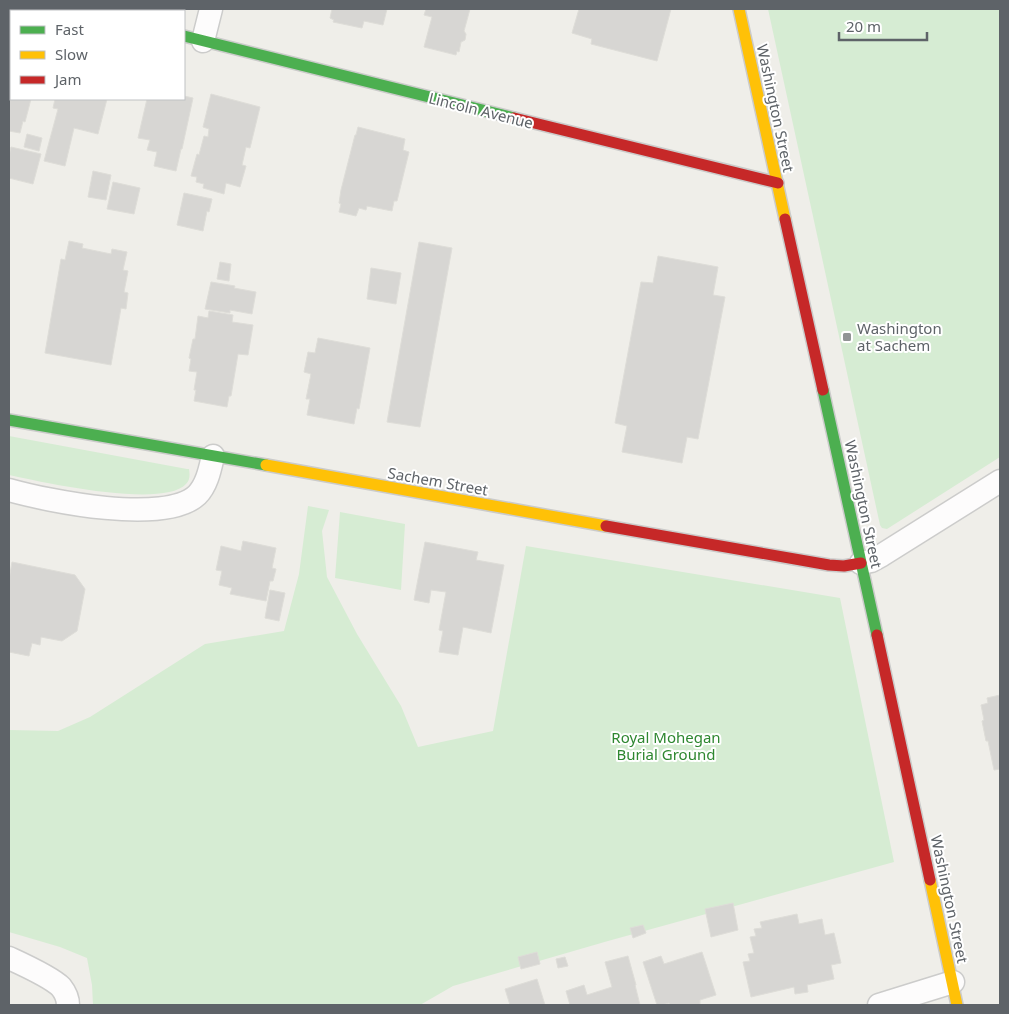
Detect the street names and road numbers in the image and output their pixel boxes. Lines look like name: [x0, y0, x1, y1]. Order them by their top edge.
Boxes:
street label: Washington Street: [753, 42, 799, 174]
street label: Lincoln Avenue: [427, 87, 535, 133]
street label: Washington Street: [841, 438, 887, 570]
street label: Sachem Street: [386, 462, 490, 500]
street label: Washington Street: [927, 833, 973, 965]

